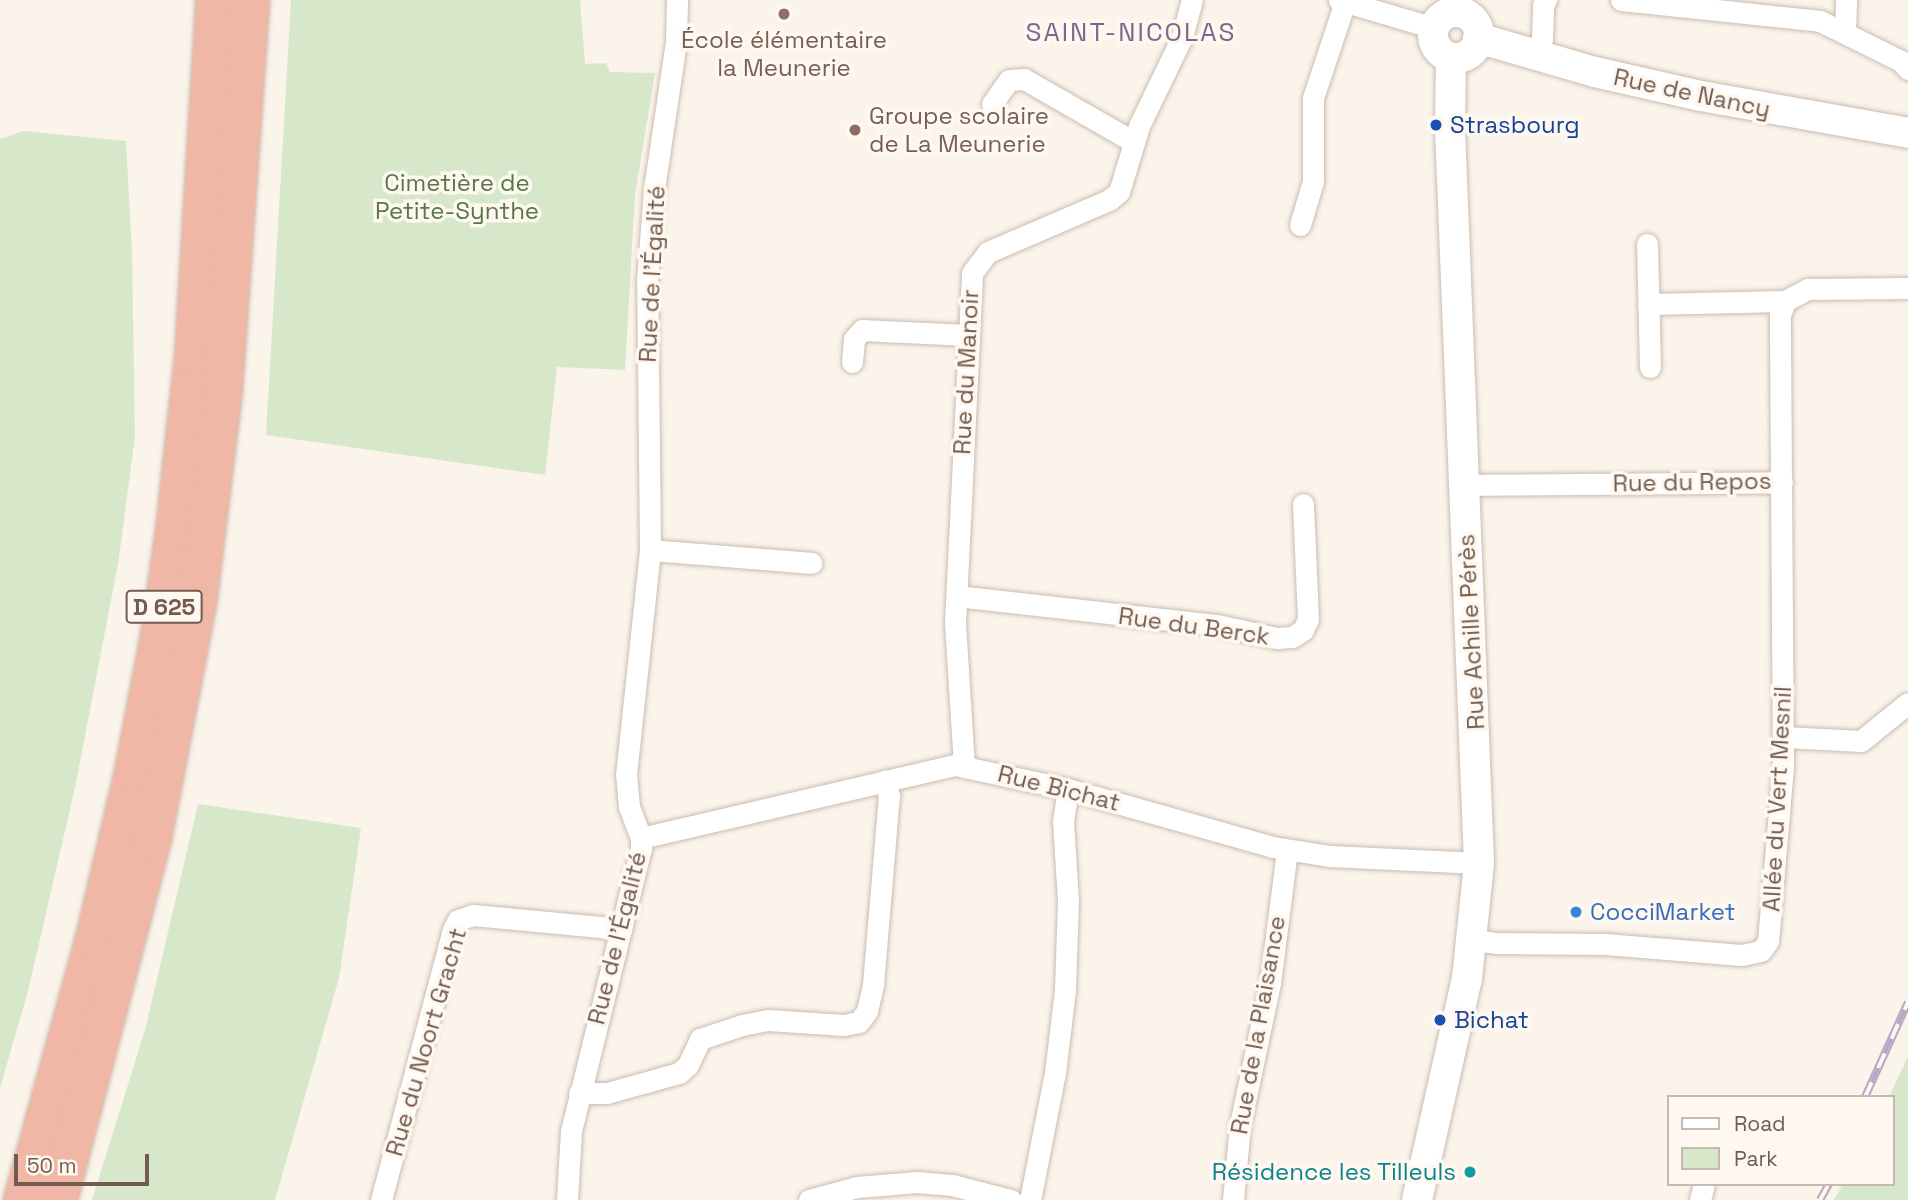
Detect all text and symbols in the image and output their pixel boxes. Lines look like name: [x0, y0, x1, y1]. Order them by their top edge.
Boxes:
marker: École élémentaire la Meunerie: [776, 6, 792, 22]
district label: SAINT-NICOLAS: [1027, 17, 1235, 49]
place label: École élémentaire la Meunerie: [681, 26, 887, 82]
street label: Rue de Nancy: [1611, 62, 1773, 124]
place label: Groupe scolaire de La Meunerie: [869, 102, 1049, 158]
place label: Strasbourg: [1450, 111, 1580, 139]
marker: Strasbourg: [1428, 117, 1444, 133]
marker: Groupe scolaire de La Meunerie: [847, 122, 863, 138]
park label: Cimetière de Petite-Synthe: [375, 169, 539, 225]
street label: Rue de l'Égalité: [633, 185, 671, 363]
street label: Rue du Manoir: [947, 289, 985, 455]
street label: Rue du Repos: [1612, 466, 1772, 498]
street label: Rue Achille Pérès: [1451, 533, 1491, 731]
road number: D 625: [125, 587, 202, 626]
street label: Rue du Berck: [1117, 601, 1271, 651]
street label: Allée du Vert Mesnil: [1757, 685, 1797, 913]
street label: Rue Bichat: [995, 759, 1123, 817]
street label: Rue de l'Égalité: [582, 849, 652, 1027]
place label: CocciMarket: [1590, 898, 1735, 926]
marker: CocciMarket: [1568, 904, 1584, 920]
street label: Rue de la Plaisance: [1225, 913, 1291, 1137]
street label: Rue du Noort Gracht: [380, 925, 472, 1159]
place label: Bichat: [1454, 1006, 1529, 1034]
marker: Bichat: [1432, 1012, 1448, 1028]
legend: [1666, 1095, 1894, 1186]
text: Road: [1734, 1110, 1786, 1137]
scale bar: [18, 1140, 152, 1184]
text: Park: [1734, 1145, 1778, 1172]
text: 50 m: [27, 1152, 77, 1179]
place label: Résidence les Tilleuls: [1211, 1158, 1456, 1186]
marker: Résidence les Tilleuls: [1462, 1164, 1478, 1180]

